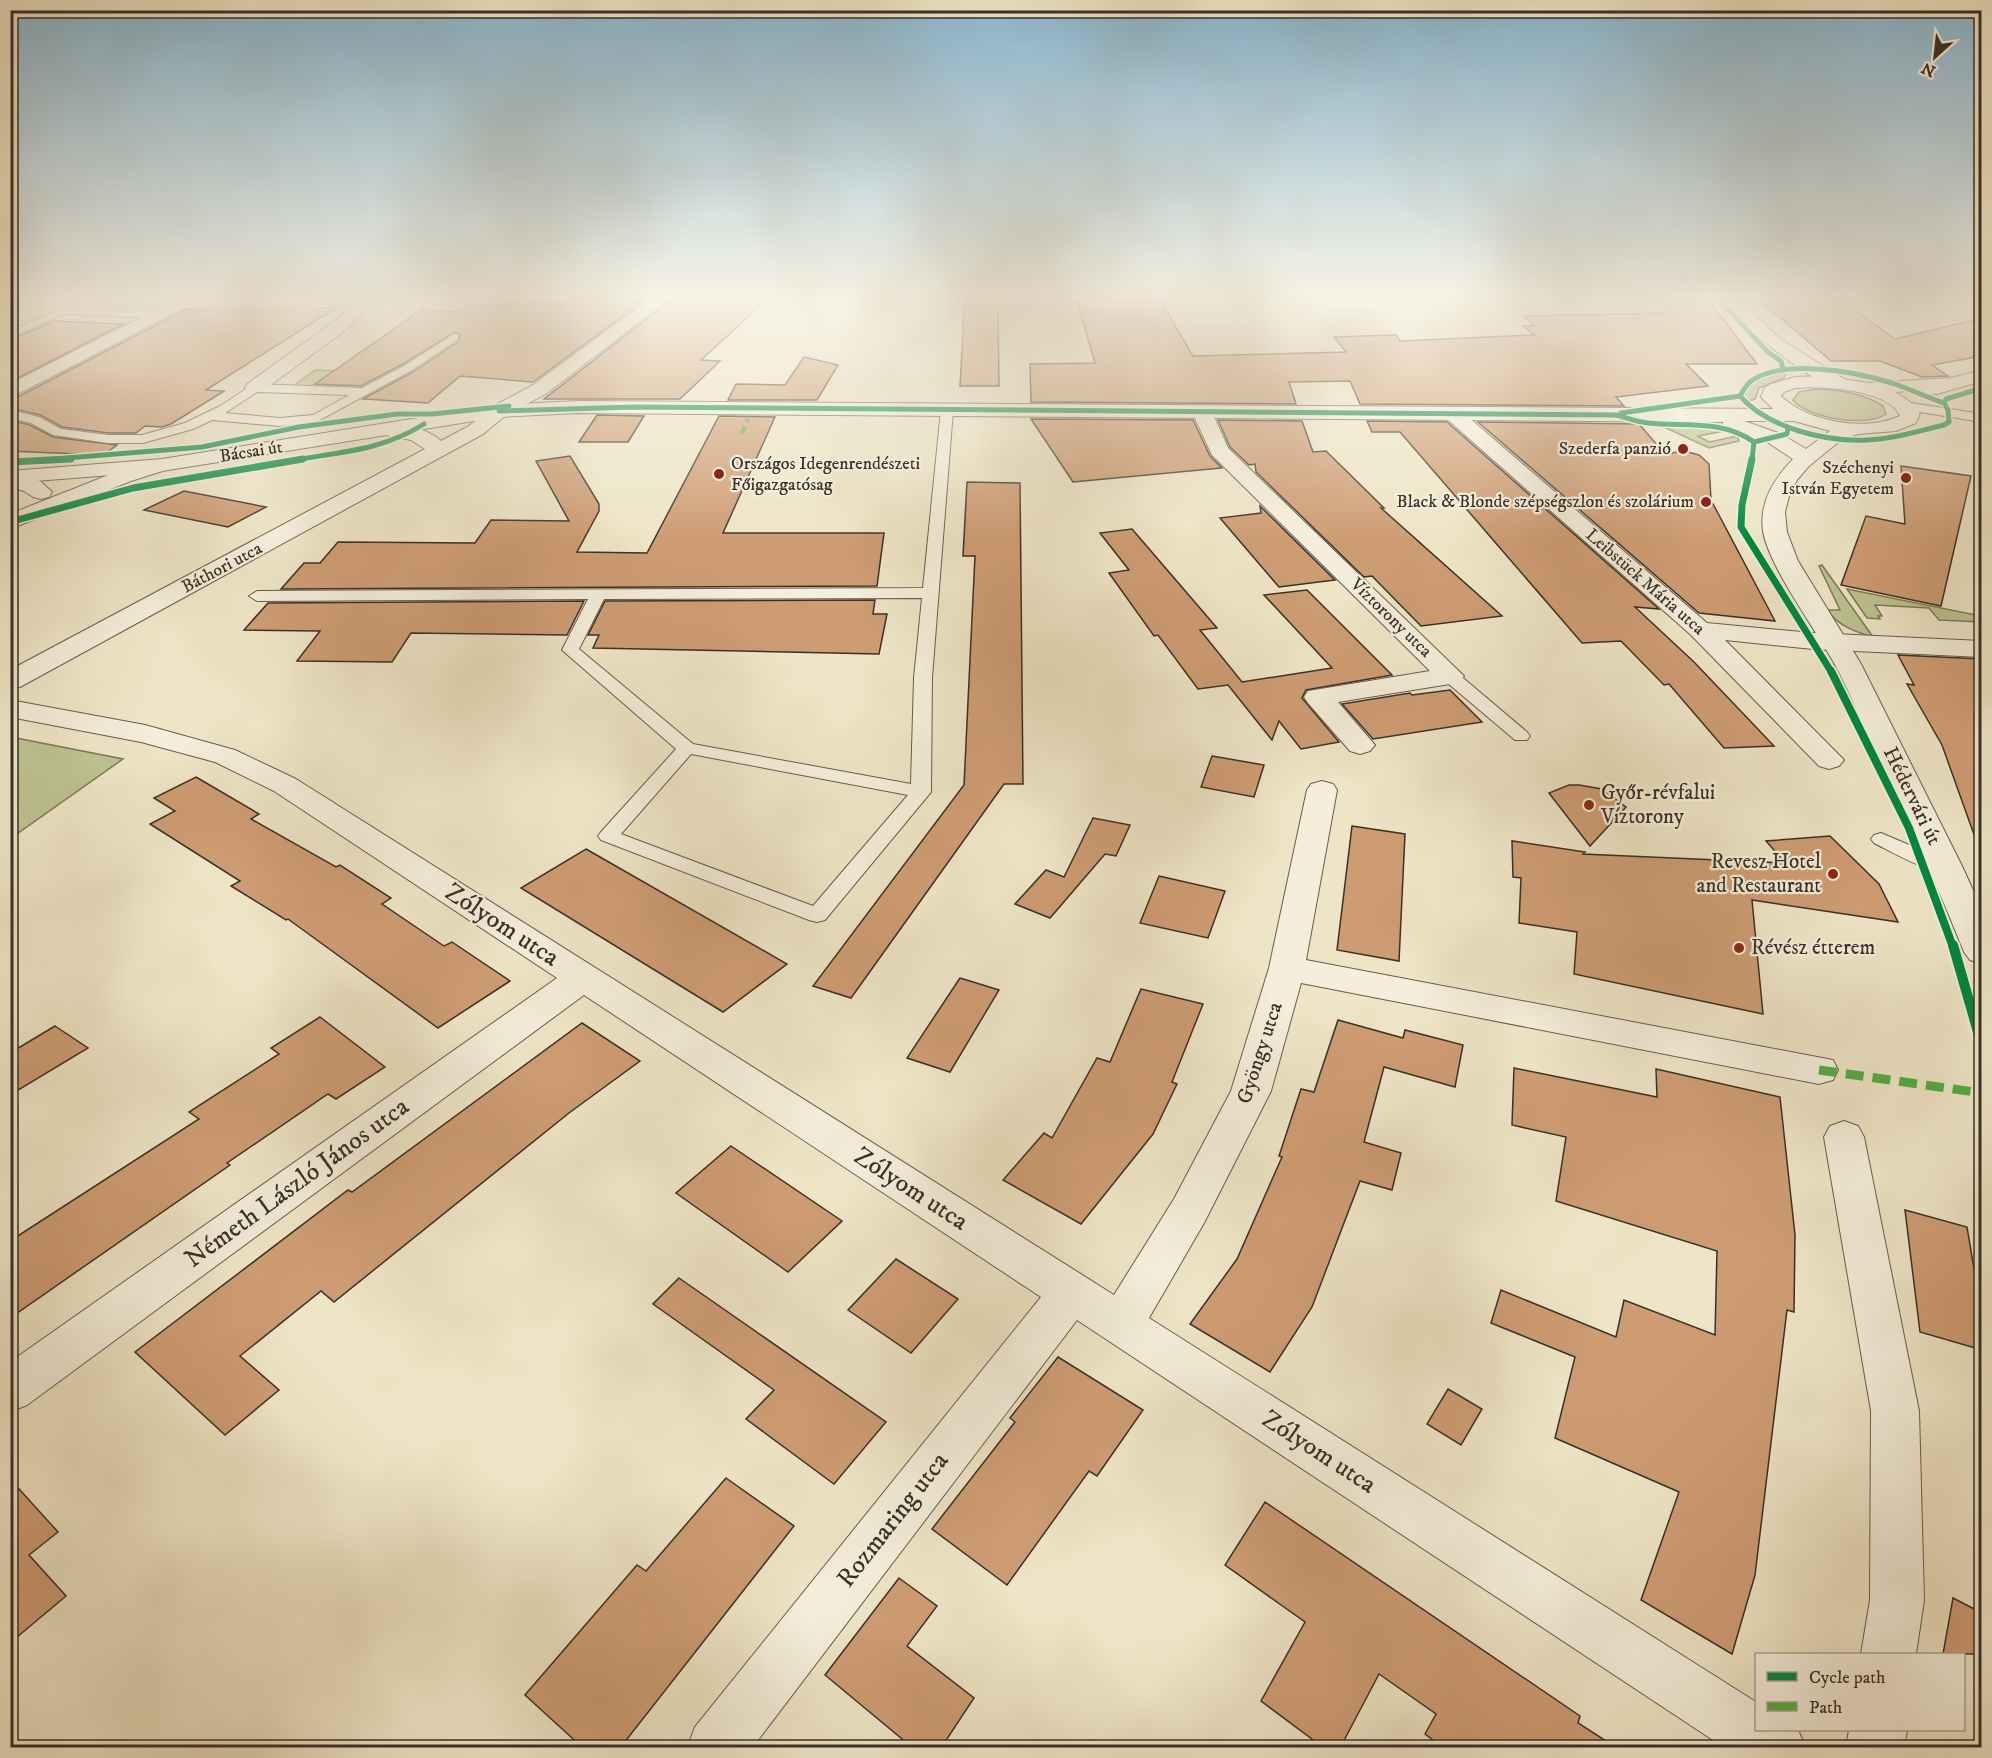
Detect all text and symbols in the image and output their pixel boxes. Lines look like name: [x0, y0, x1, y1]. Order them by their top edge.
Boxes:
north arrow: [1905, 27, 1965, 87]
text: N: [1918, 58, 1939, 81]
street label: Bácsai út: [218, 436, 284, 468]
place label: Szederfa panzió: [1559, 438, 1671, 460]
marker: Szederfa panzió: [1676, 442, 1690, 456]
place label: Országos Idegenrendészeti Főigazgatósag: [731, 453, 920, 496]
place label: Széchenyi István Egyetem: [1782, 457, 1894, 500]
marker: Országos Idegenrendészeti Főigazgatósag: [712, 467, 726, 481]
marker: Széchenyi István Egyetem: [1899, 471, 1913, 485]
place label: Black & Blonde szépségszlon és szolárium: [1396, 491, 1694, 513]
marker: Black & Blonde szépségszlon és szolárium: [1699, 495, 1713, 509]
street label: Leibstück Mária utca: [1581, 524, 1710, 640]
street label: Báthori utca: [178, 537, 266, 598]
street label: Víztorony utca: [1345, 573, 1437, 663]
street label: Hédervári út: [1877, 743, 1947, 850]
place label: Győr-révfalui Víztorony: [1600, 780, 1715, 830]
marker: Győr-révfalui Víztorony: [1582, 798, 1596, 812]
place label: Revesz Hotel and Restaurant: [1697, 849, 1822, 899]
marker: Revesz Hotel and Restaurant: [1826, 867, 1840, 881]
street label: Zólyom utca: [439, 876, 565, 974]
place label: Révész étterem: [1751, 935, 1875, 961]
marker: Révész étterem: [1732, 941, 1746, 955]
street label: Gyöngy utca: [1231, 999, 1289, 1107]
street label: Németh László János utca: [178, 1090, 416, 1276]
street label: Zólyom utca: [848, 1140, 974, 1238]
street label: Zólyom utca: [1256, 1403, 1382, 1501]
street label: Rozmaring utca: [830, 1446, 956, 1594]
legend: [1755, 1653, 1965, 1731]
text: Cycle path: [1809, 1667, 1886, 1689]
text: Path: [1809, 1697, 1843, 1719]

